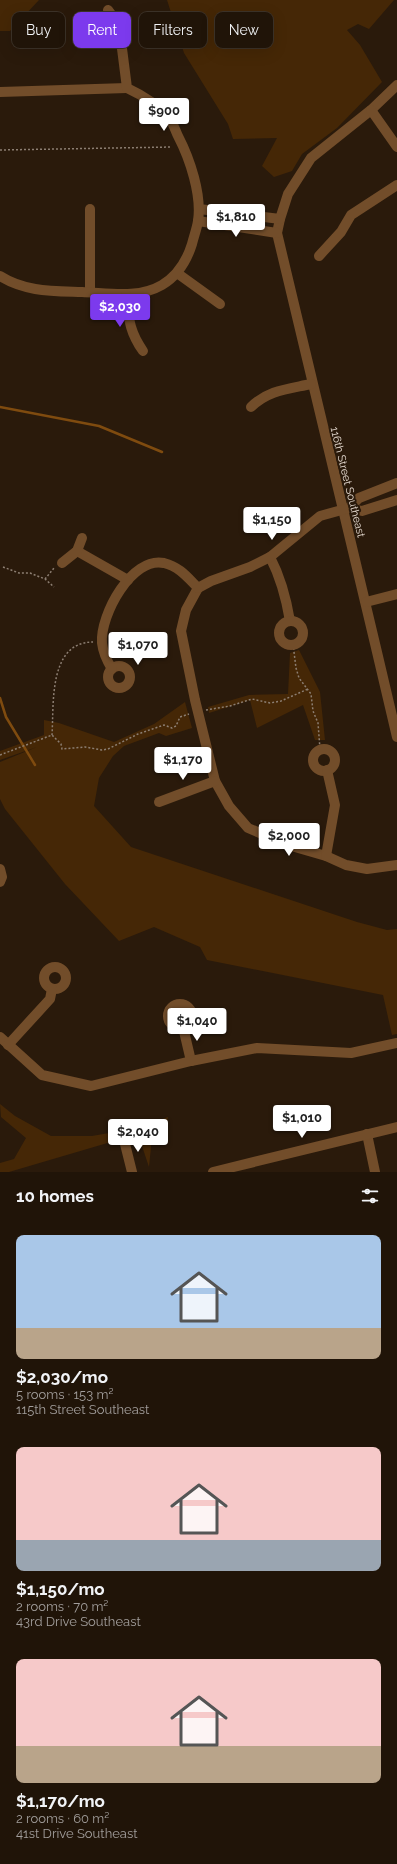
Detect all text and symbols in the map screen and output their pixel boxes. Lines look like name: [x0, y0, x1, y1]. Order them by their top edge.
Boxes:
chip: Buy: [12, 12, 65, 48]
chip: Rent: [73, 12, 131, 48]
chip: Filters: [139, 12, 207, 48]
chip: New: [215, 12, 273, 48]
pin: $900: [140, 98, 188, 132]
text: $900: [148, 103, 180, 118]
pin: $1,810: [203, 204, 269, 238]
text: $1,810: [216, 209, 256, 224]
pin: $2,030: [87, 294, 153, 328]
text: $2,030: [99, 299, 141, 314]
street label: 116th Street Southeast: [327, 425, 368, 539]
pin: $1,150: [239, 507, 305, 541]
text: $1,150: [252, 512, 292, 527]
pin: $1,070: [105, 632, 171, 666]
text: $1,070: [118, 637, 158, 652]
pin: $1,170: [150, 747, 216, 781]
text: $1,170: [163, 752, 203, 767]
pin: $2,000: [256, 823, 322, 857]
text: $2,000: [268, 828, 310, 843]
pin: $1,040: [164, 1008, 230, 1042]
text: $1,040: [176, 1013, 218, 1028]
pin: $1,010: [269, 1105, 335, 1139]
text: $1,010: [282, 1110, 322, 1125]
pin: $2,040: [105, 1119, 171, 1153]
text: $2,040: [117, 1124, 159, 1139]
icon: filters: [359, 1185, 381, 1207]
text: 10 homes: [16, 1186, 94, 1206]
icon: home: [163, 1261, 235, 1333]
text: $2,030/mo: [16, 1367, 108, 1387]
text: 5 rooms · 153 m²: [16, 1387, 113, 1402]
text: 115th Street Southeast: [16, 1402, 149, 1417]
icon: home: [163, 1473, 235, 1545]
text: $1,150/mo: [16, 1579, 105, 1599]
text: 2 rooms · 70 m²: [16, 1599, 108, 1614]
text: 43rd Drive Southeast: [16, 1614, 141, 1629]
icon: home: [163, 1685, 235, 1757]
text: $1,170/mo: [16, 1791, 105, 1811]
text: 2 rooms · 60 m²: [16, 1811, 109, 1826]
text: 41st Drive Southeast: [16, 1826, 138, 1841]

